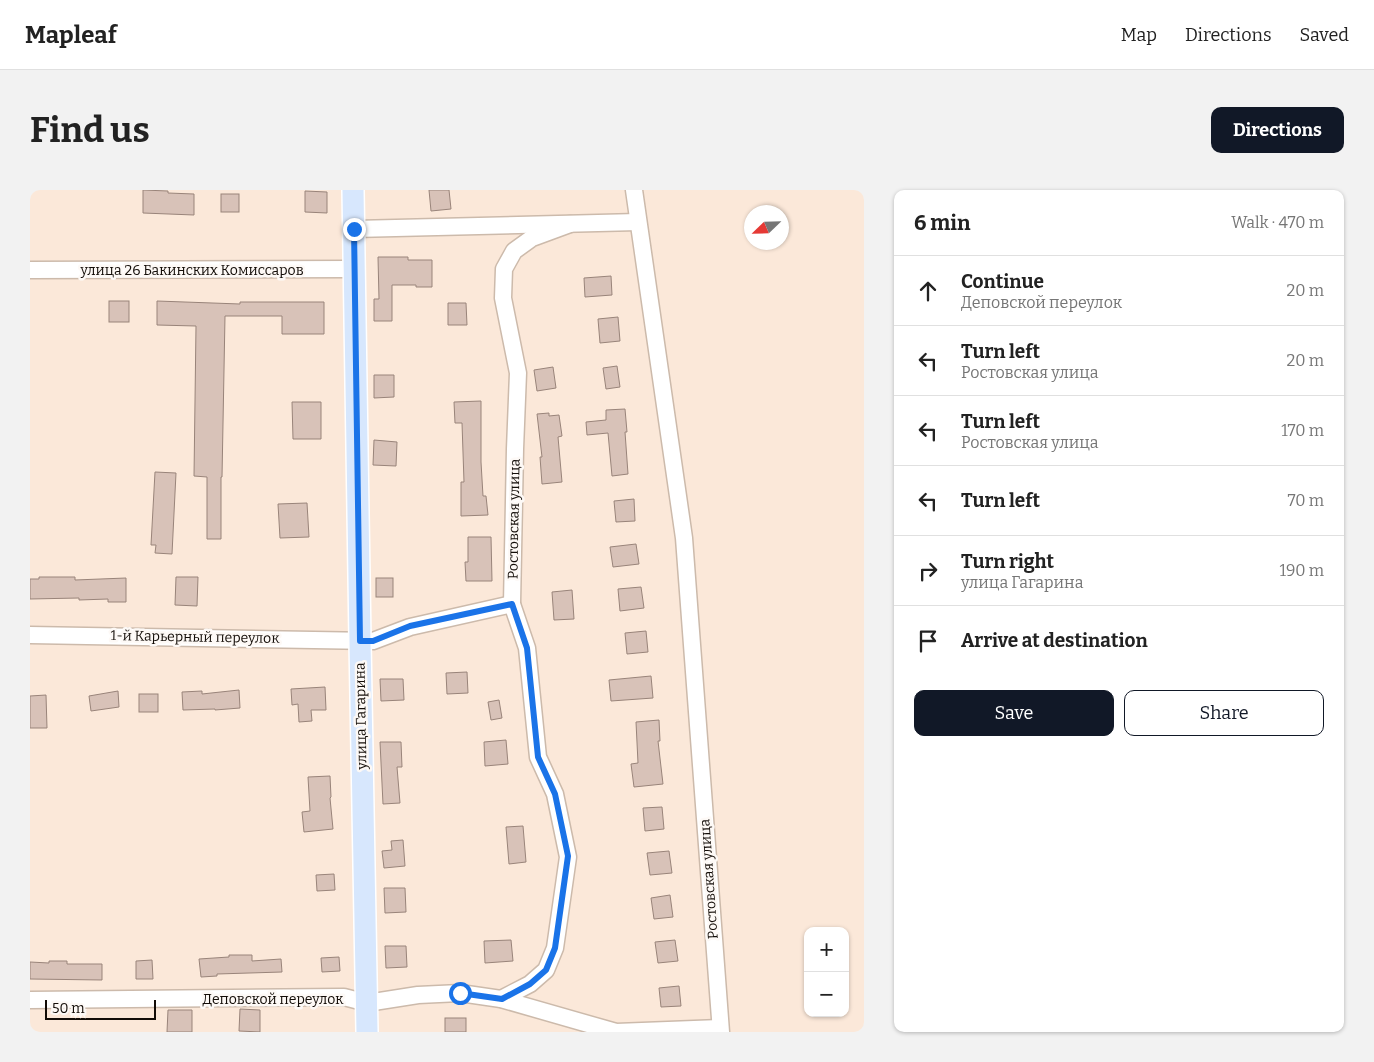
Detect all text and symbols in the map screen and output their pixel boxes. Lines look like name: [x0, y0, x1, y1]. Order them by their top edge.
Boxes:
text: Mapleaf: [25, 21, 117, 49]
text: Map: [1121, 24, 1157, 46]
text: Directions: [1185, 24, 1272, 46]
text: Saved: [1300, 24, 1349, 46]
button: Directions: [1211, 107, 1344, 153]
text: Find us: [30, 109, 150, 151]
north arrow: [744, 205, 789, 250]
text: 6 min: [914, 210, 970, 236]
text: Walk · 470 m: [1231, 213, 1324, 232]
route end: [343, 218, 366, 241]
street label: улица 26 Бакинских Комиссаров: [79, 262, 304, 279]
text: Continue: [961, 270, 1044, 293]
icon: ahead: [914, 277, 942, 305]
text: 20 m: [1287, 281, 1324, 300]
text: Деповской переулок: [961, 293, 1122, 312]
text: Turn left: [961, 340, 1040, 363]
icon: left: [914, 347, 942, 375]
text: 20 m: [1287, 351, 1324, 370]
text: Ростовская улица: [961, 363, 1099, 382]
text: Turn left: [961, 410, 1040, 433]
icon: left: [914, 417, 942, 445]
text: 170 m: [1281, 421, 1324, 440]
text: Ростовская улица: [961, 433, 1099, 452]
street label: Ростовская улица: [504, 458, 524, 579]
icon: left: [914, 487, 942, 515]
text: Turn left: [961, 489, 1040, 512]
text: 70 m: [1288, 491, 1324, 510]
text: Turn right: [961, 550, 1054, 573]
icon: right: [914, 557, 942, 585]
text: 190 m: [1279, 561, 1324, 580]
text: улица Гагарина: [961, 573, 1083, 592]
street label: 1-й Карьерный переулок: [110, 627, 280, 647]
icon: arrive: [914, 627, 942, 655]
text: Arrive at destination: [961, 629, 1148, 652]
street label: улица Гагарина: [352, 662, 370, 771]
button: Save: [914, 690, 1114, 736]
button: Share: [1124, 690, 1324, 736]
street label: Ростовская улица: [696, 818, 722, 940]
map controls: [804, 927, 849, 1017]
button: +: [804, 927, 849, 972]
button: −: [804, 972, 849, 1017]
route start: [449, 982, 472, 1005]
street label: Деповской переулок: [202, 991, 344, 1008]
scale bar: [45, 997, 156, 1020]
text: 50 m: [52, 1000, 85, 1017]

